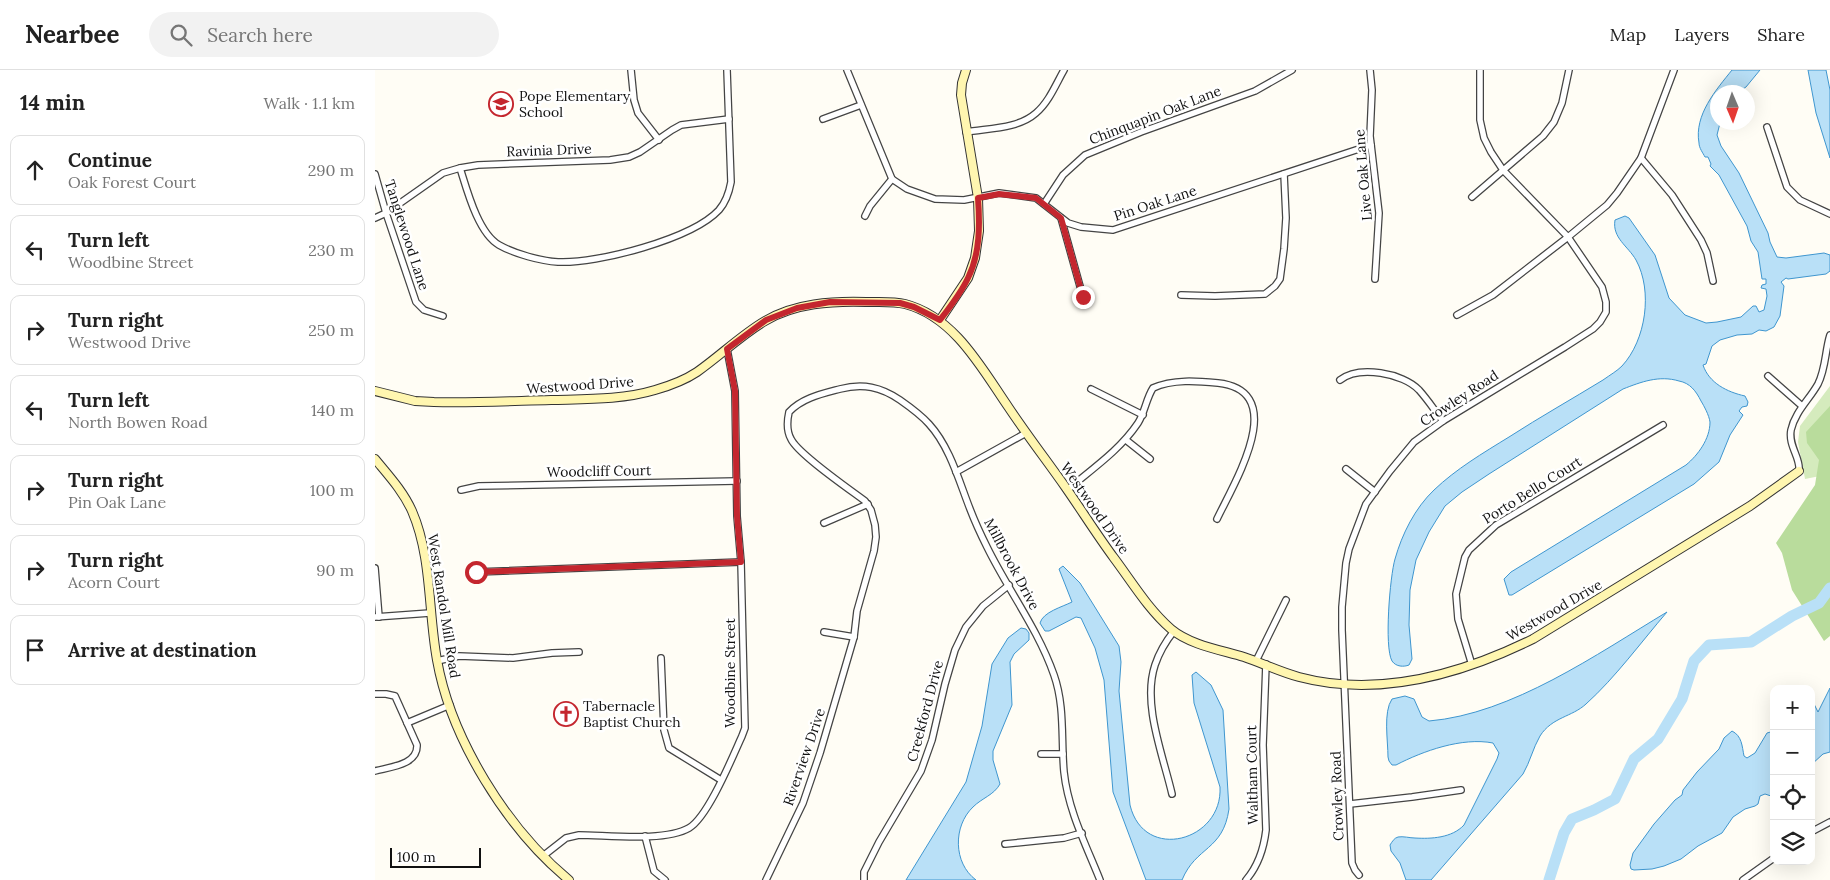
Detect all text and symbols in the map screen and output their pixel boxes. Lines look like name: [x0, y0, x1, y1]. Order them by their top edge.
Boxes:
search box: [149, 12, 499, 57]
text: Nearbee: [25, 19, 119, 50]
icon: search: [167, 21, 195, 49]
text: Search here: [207, 23, 313, 47]
text: Map: [1610, 23, 1646, 46]
text: Layers: [1674, 23, 1729, 46]
text: Share: [1757, 23, 1805, 46]
street label: Chinquapin Oak Lane: [1086, 81, 1224, 148]
north arrow: [1710, 85, 1755, 130]
place label: Pope Elementary School: [519, 87, 631, 121]
text: 14 min: [20, 89, 85, 116]
school or university icon: Pope Elementary School: [488, 91, 514, 117]
text: Walk · 1.1 km: [263, 93, 355, 113]
street label: Live Oak Lane: [1350, 128, 1376, 221]
street label: Ravinia Drive: [506, 140, 592, 160]
text: Continue: [68, 148, 152, 172]
icon: ahead: [21, 156, 49, 184]
text: 290 m: [308, 160, 354, 180]
text: Oak Forest Court: [68, 172, 196, 192]
street label: Tanglewood Lane: [381, 178, 433, 293]
street label: Pin Oak Lane: [1111, 181, 1199, 225]
text: Turn left: [68, 228, 149, 252]
icon: left: [21, 236, 49, 264]
text: 230 m: [308, 240, 354, 260]
text: Woodbine Street: [68, 252, 193, 272]
route end: [1072, 286, 1095, 309]
text: Turn right: [68, 308, 164, 332]
icon: right: [21, 316, 49, 344]
text: 250 m: [308, 320, 354, 340]
text: Westwood Drive: [68, 332, 191, 352]
street label: Crowley Road: [1416, 366, 1502, 430]
street label: Westwood Drive: [526, 372, 635, 398]
text: Turn left: [68, 388, 149, 412]
icon: left: [21, 396, 49, 424]
text: 140 m: [311, 400, 354, 420]
text: North Bowen Road: [68, 412, 208, 432]
street label: Porto Bello Court: [1479, 452, 1585, 528]
street label: Westwood Drive: [1057, 459, 1133, 558]
street label: Woodcliff Court: [547, 461, 652, 481]
text: Turn right: [68, 468, 164, 492]
icon: right: [21, 476, 49, 504]
text: 100 m: [310, 480, 354, 500]
text: Pin Oak Lane: [68, 492, 166, 512]
street label: Millbrook Drive: [980, 515, 1044, 613]
street label: West Randol Mill Road: [424, 533, 464, 679]
text: Turn right: [68, 548, 164, 572]
icon: right: [21, 556, 49, 584]
text: 90 m: [316, 560, 354, 580]
route start: [465, 561, 488, 584]
text: Acorn Court: [68, 572, 160, 592]
street label: Westwood Drive: [1503, 575, 1605, 645]
street label: Woodbine Street: [721, 618, 739, 728]
icon: arrive: [21, 636, 49, 664]
text: Arrive at destination: [68, 638, 257, 662]
street label: Creekford Drive: [903, 658, 947, 764]
map controls: [1770, 685, 1815, 865]
button: +: [1770, 685, 1815, 730]
place label: Tabernacle Baptist Church: [583, 697, 681, 731]
church icon: Tabernacle Baptist Church: [553, 701, 579, 727]
street label: Riverview Drive: [779, 705, 829, 808]
street label: Waltham Court: [1242, 724, 1262, 825]
button: −: [1770, 730, 1815, 775]
street label: Crowley Road: [1326, 751, 1348, 841]
button: locate: [1770, 775, 1815, 820]
button: layers: [1770, 820, 1815, 865]
scale bar: [390, 845, 481, 868]
text: 100 m: [397, 848, 436, 866]

